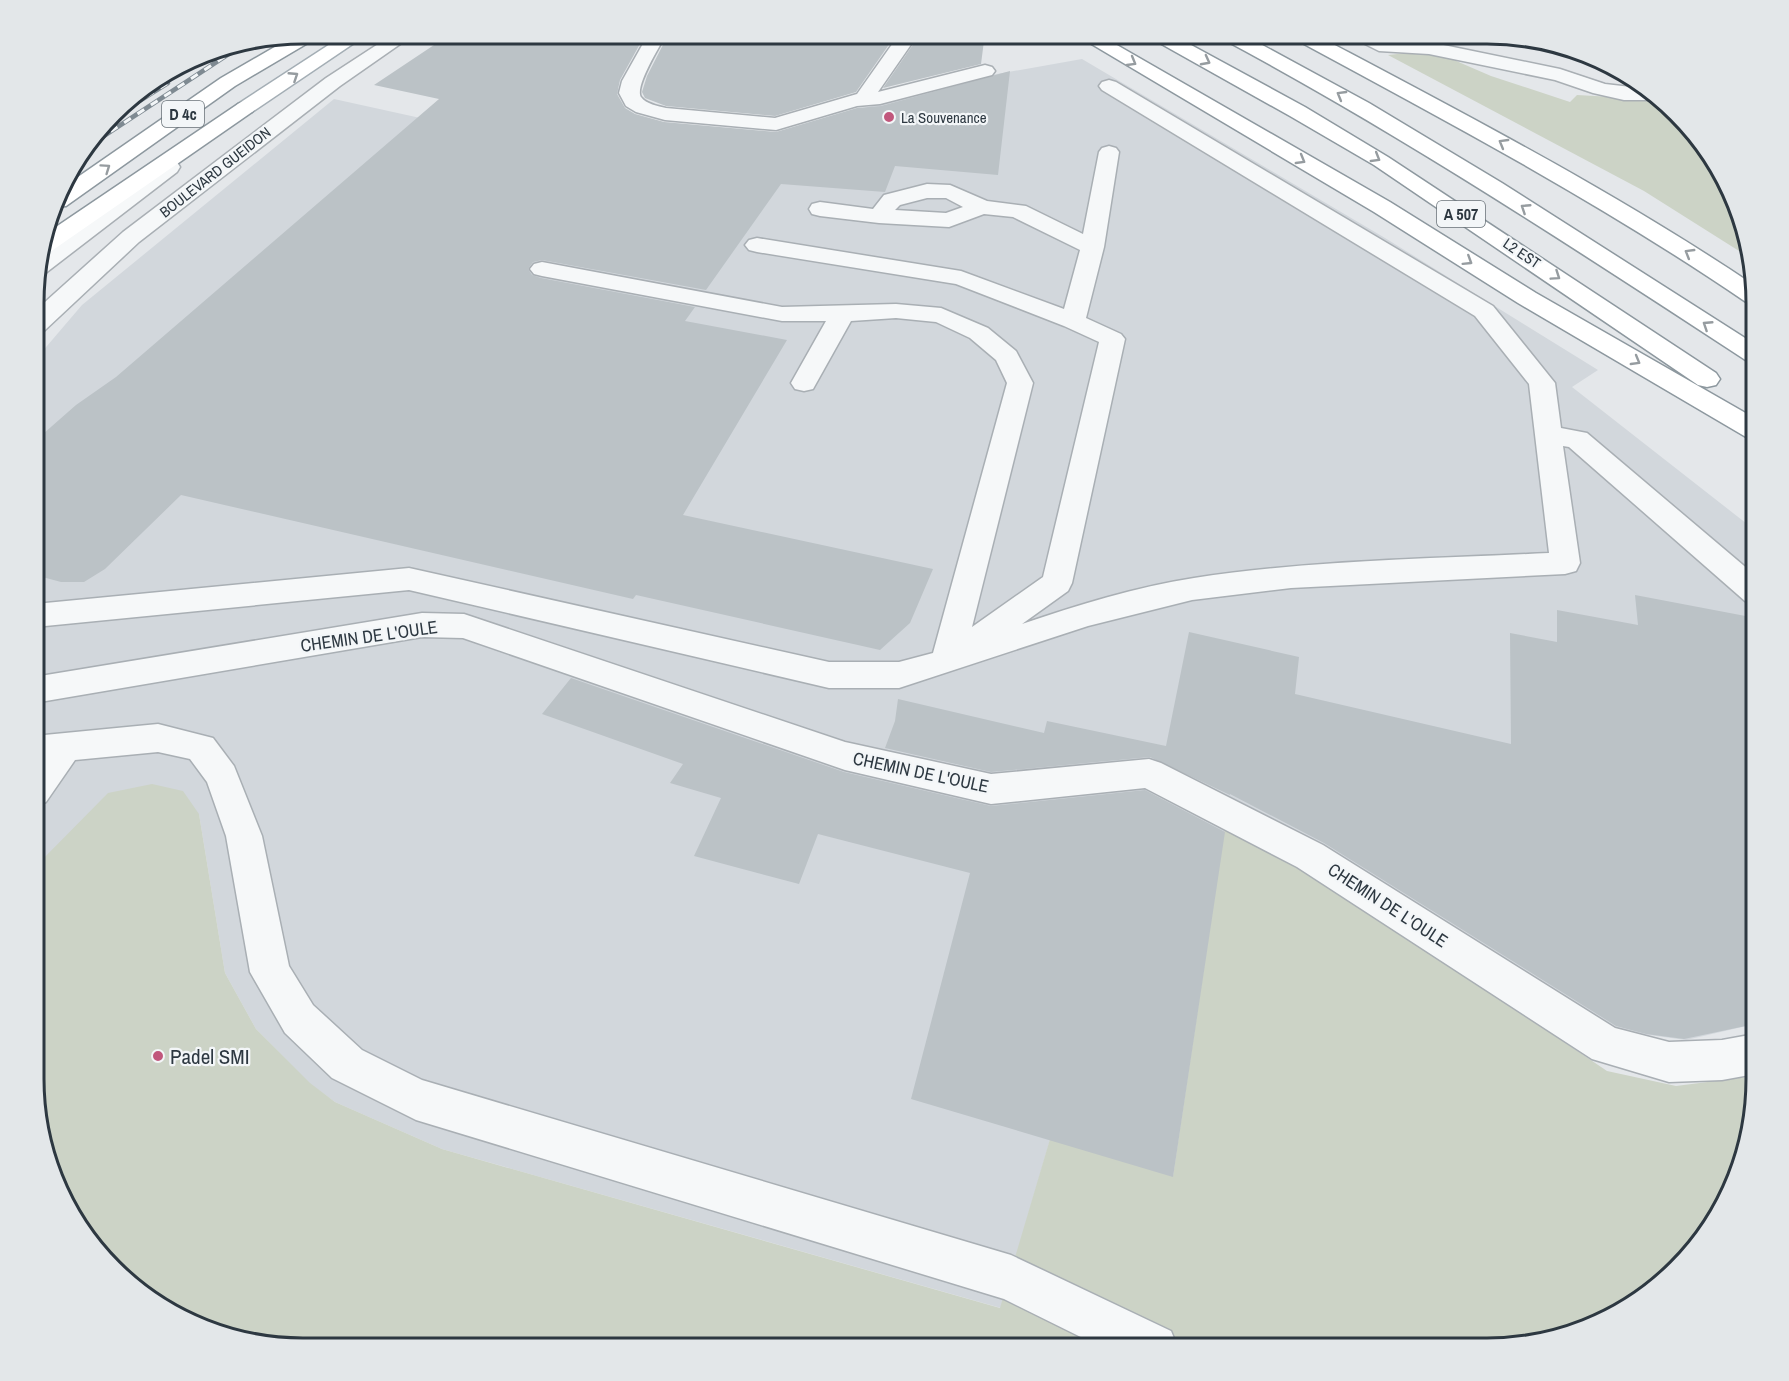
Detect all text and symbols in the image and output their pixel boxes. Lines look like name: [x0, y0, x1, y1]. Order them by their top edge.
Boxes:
one-way arrow: [1200, 54, 1211, 65]
one-way arrow: [1126, 55, 1137, 66]
one-way arrow: [287, 72, 298, 83]
one-way arrow: [1337, 91, 1347, 103]
road number: D 4c: [162, 101, 204, 127]
place label: La Souvenance: [901, 107, 987, 128]
marker: La Souvenance: [882, 110, 896, 124]
street label: BOULEVARD GUEIDON: [155, 122, 275, 222]
one-way arrow: [1499, 139, 1509, 150]
one-way arrow: [1370, 151, 1380, 163]
one-way arrow: [1295, 153, 1305, 164]
one-way arrow: [99, 164, 110, 175]
road number: A 507: [1437, 201, 1485, 227]
one-way arrow: [1521, 204, 1532, 215]
street label: L2 EST: [1499, 233, 1545, 273]
one-way arrow: [1685, 248, 1695, 260]
one-way arrow: [1462, 253, 1472, 265]
one-way arrow: [1550, 269, 1561, 280]
one-way arrow: [1703, 320, 1713, 332]
one-way arrow: [1629, 353, 1640, 365]
street label: CHEMIN DE L'OULE: [299, 614, 439, 658]
street label: CHEMIN DE L'OULE: [851, 745, 991, 799]
street label: CHEMIN DE L'OULE: [1323, 857, 1453, 953]
place label: Padel SMI: [170, 1042, 249, 1071]
marker: Padel SMI: [151, 1049, 165, 1063]

